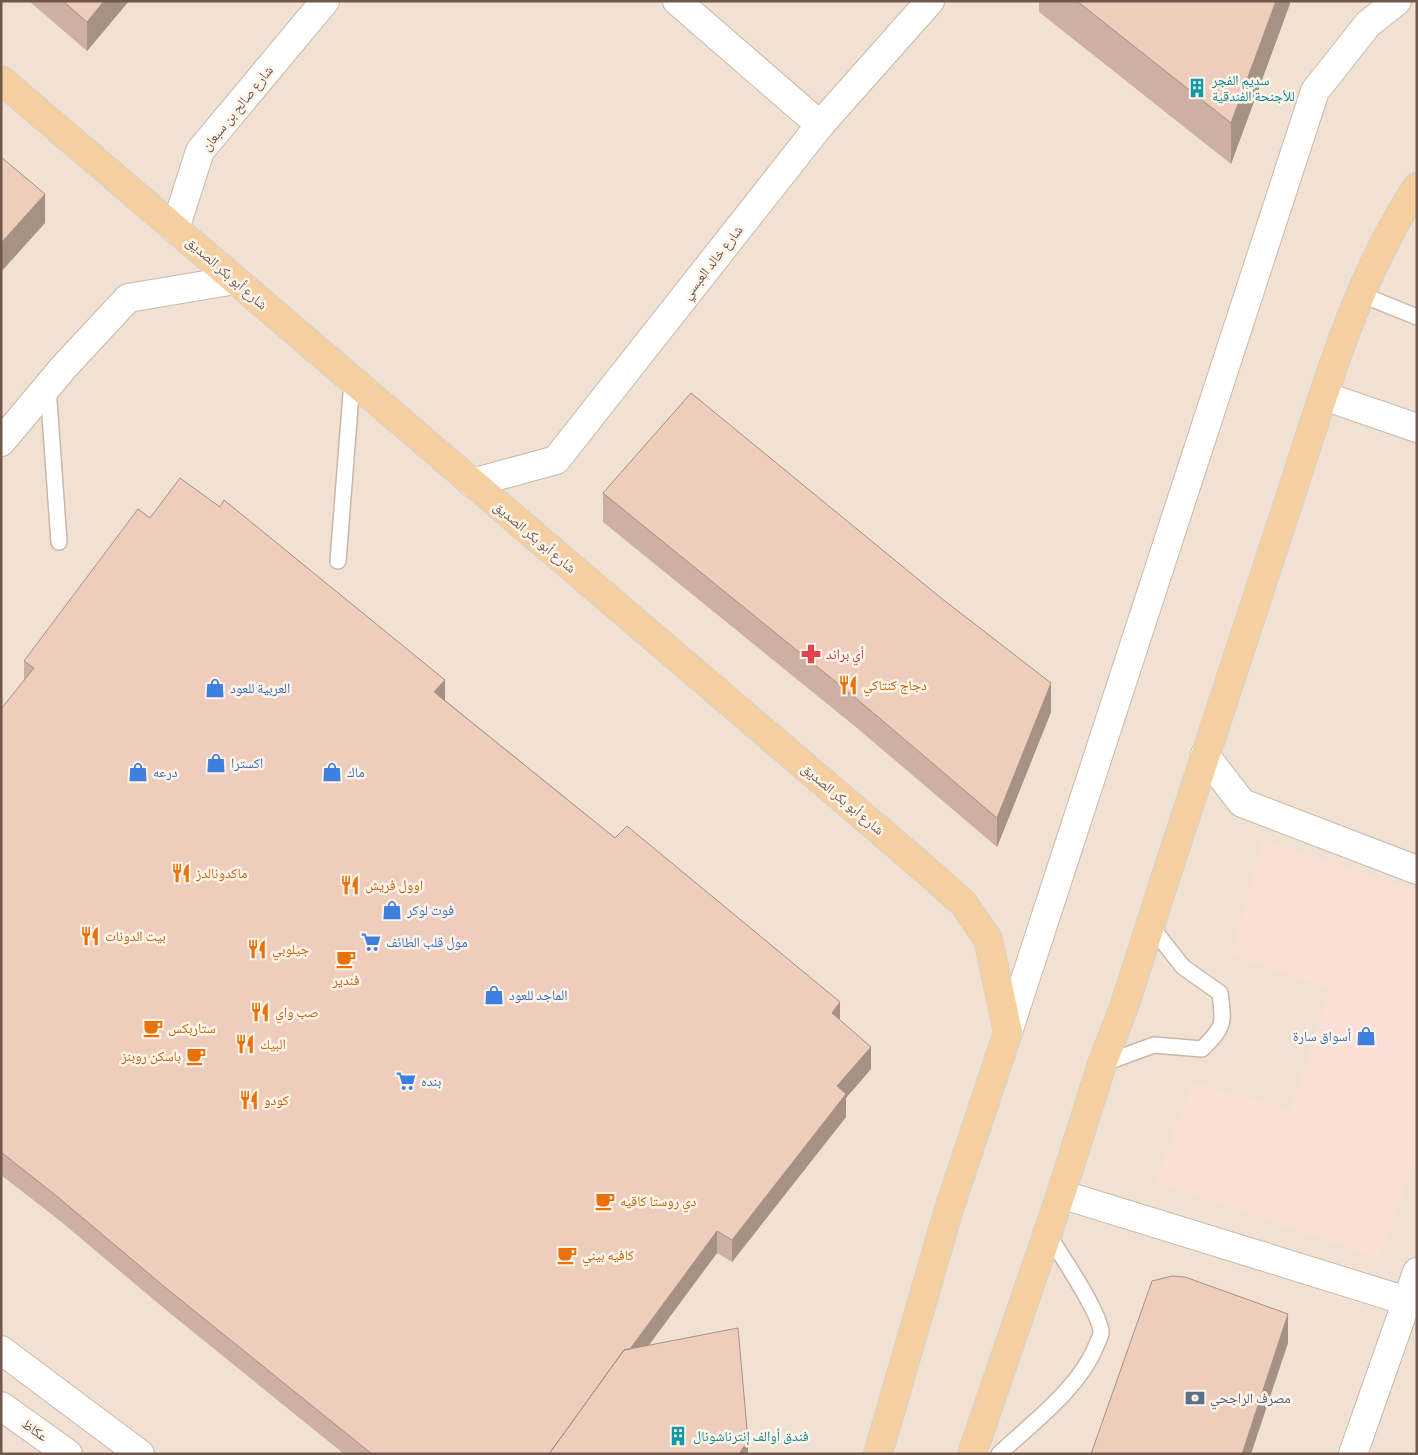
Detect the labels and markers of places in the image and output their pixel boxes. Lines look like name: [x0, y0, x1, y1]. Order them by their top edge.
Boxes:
place label: سديم الفجر للأجنحة الفندقية: [1211, 70, 1295, 105]
building icon: سديم الفجر للأجنحة الفندقية: [1186, 77, 1208, 99]
pharmacy icon: أي براند: [800, 643, 822, 665]
place label: أي براند: [826, 644, 864, 666]
restaurant icon: دجاج كنتاكي: [837, 674, 859, 696]
place label: دجاج كنتاكي: [863, 675, 927, 697]
shop icon: العربية للعود: [204, 677, 226, 699]
place label: العربية للعود: [230, 678, 290, 697]
shop icon: اكسترا: [205, 752, 227, 774]
place label: اكسترا: [231, 753, 263, 772]
shop icon: درعه: [127, 761, 149, 783]
shop icon: ماك: [321, 761, 343, 783]
place label: درعه: [153, 762, 178, 781]
place label: ماك: [347, 762, 365, 781]
restaurant icon: ماكدونالدز: [170, 862, 192, 884]
place label: ماكدونالدز: [195, 863, 247, 882]
restaurant icon: اوول فريش: [339, 874, 361, 896]
place label: اوول فريش: [365, 875, 423, 894]
shop icon: فوت لوكر: [381, 899, 403, 921]
place label: فوت لوكر: [406, 900, 454, 919]
restaurant icon: بيت الدونات: [79, 925, 101, 947]
place label: بيت الدونات: [105, 926, 166, 945]
supermarket icon: مول قلب الطائف: [360, 931, 382, 953]
place label: مول قلب الطائف: [386, 932, 468, 951]
restaurant icon: جيلوبي: [246, 938, 268, 960]
place label: جيلوبي: [272, 939, 309, 961]
cafe icon: فندير: [335, 948, 357, 970]
place label: فندير: [331, 970, 360, 989]
shop icon: الماجد للعود: [483, 984, 505, 1006]
place label: الماجد للعود: [509, 985, 568, 1004]
restaurant icon: صب واي: [249, 1001, 271, 1023]
place label: صب واي: [275, 1002, 319, 1024]
cafe icon: ستاربكس: [142, 1017, 164, 1039]
place label: ستاربكس: [168, 1018, 216, 1037]
shop icon: أسواق سارة: [1355, 1025, 1377, 1047]
place label: أسواق سارة: [1293, 1026, 1351, 1045]
restaurant icon: البيك: [234, 1033, 256, 1055]
place label: البيك: [260, 1034, 286, 1053]
cafe icon: باسكن روبنز: [185, 1045, 207, 1067]
place label: باسكن روبنز: [120, 1046, 181, 1065]
supermarket icon: بنده: [395, 1070, 417, 1092]
place label: بنده: [421, 1071, 441, 1090]
restaurant icon: كودو: [238, 1089, 260, 1111]
place label: كودو: [264, 1090, 289, 1109]
cafe icon: دي روستا كاقيه: [594, 1190, 616, 1212]
place label: دي روستا كاقيه: [620, 1191, 697, 1213]
cafe icon: كافيه بيني: [556, 1244, 578, 1266]
place label: كافيه بيني: [582, 1245, 634, 1267]
bank icon: مصرف الراجحي: [1184, 1387, 1206, 1409]
place label: مصرف الراجحي: [1210, 1388, 1291, 1410]
building icon: فندق أوالف إنترناشونال: [667, 1425, 689, 1447]
place label: فندق أوالف إنترناشونال: [693, 1426, 809, 1446]

